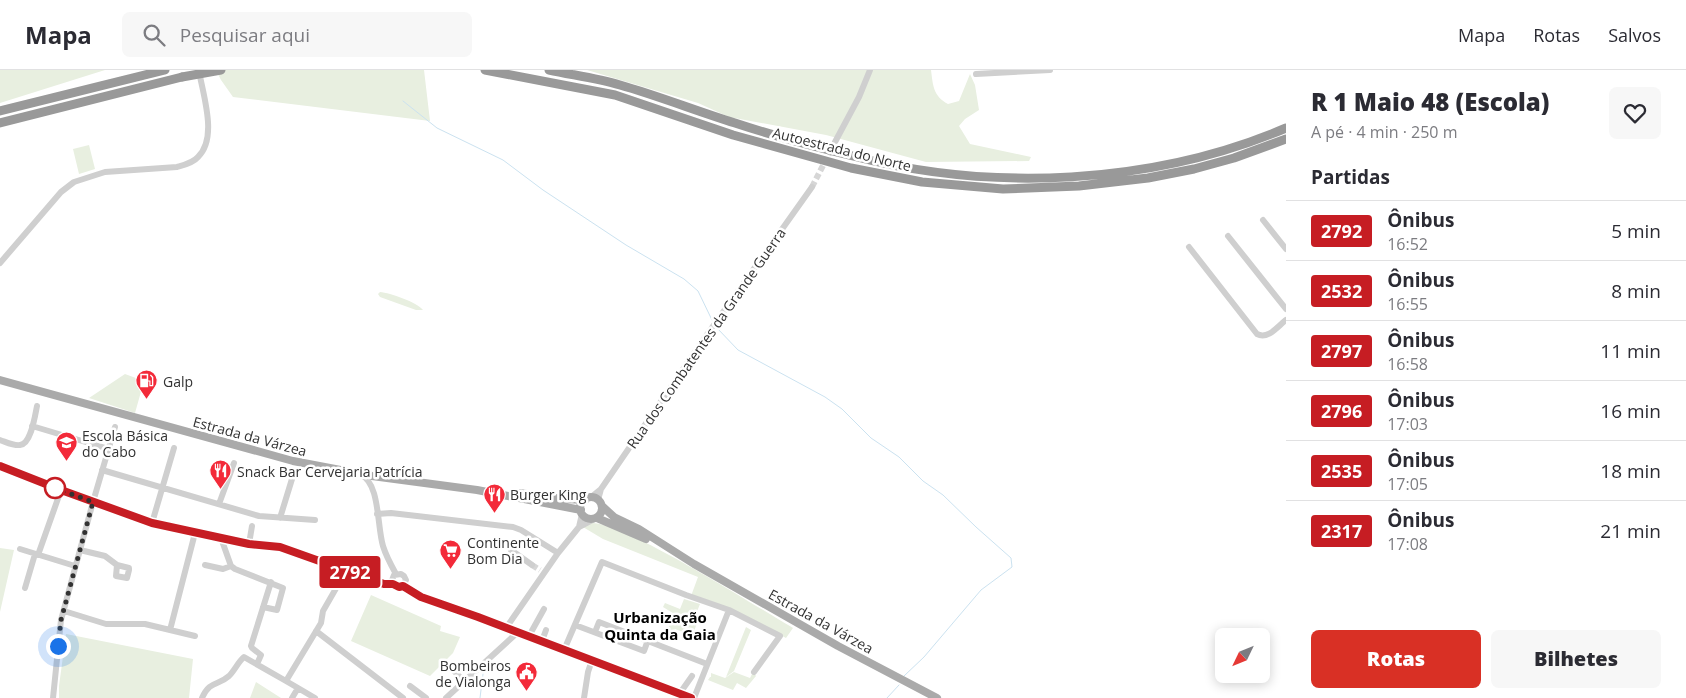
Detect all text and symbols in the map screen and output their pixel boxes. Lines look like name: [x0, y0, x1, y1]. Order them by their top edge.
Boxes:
search box: [122, 12, 472, 57]
text: Mapa: [25, 18, 92, 51]
icon: search: [140, 21, 168, 49]
text: Pesquisar aqui: [180, 22, 310, 48]
text: Mapa: [1458, 23, 1505, 47]
text: Rotas: [1533, 23, 1580, 47]
text: Salvos: [1608, 23, 1661, 47]
text: R 1 Maio 48 (Escola): [1311, 85, 1549, 118]
button: heart: [1609, 87, 1661, 139]
text: A pé · 4 min · 250 m: [1311, 121, 1457, 143]
street label: Autoestrada do Norte: [771, 123, 913, 175]
text: Partidas: [1311, 164, 1390, 190]
text: Ônibus: [1387, 207, 1455, 233]
text: 5 min: [1611, 218, 1661, 244]
text: 2792: [1321, 219, 1362, 243]
street label: Rua dos Combatentes da Grande Guerra: [622, 224, 790, 452]
text: 16:52: [1387, 233, 1428, 255]
text: Ônibus: [1387, 267, 1455, 293]
text: 8 min: [1611, 278, 1661, 304]
text: 2532: [1321, 279, 1362, 303]
text: 16:55: [1387, 293, 1428, 315]
text: Ônibus: [1387, 327, 1455, 353]
text: 11 min: [1600, 338, 1661, 364]
text: 2797: [1321, 339, 1362, 363]
text: 16:58: [1387, 353, 1428, 375]
fuel station icon: Galp: [135, 369, 159, 400]
place label: Galp: [163, 372, 193, 391]
text: Ônibus: [1387, 387, 1455, 413]
text: 16 min: [1600, 398, 1661, 424]
text: 2796: [1321, 399, 1362, 423]
street label: Estrada da Várzea: [191, 412, 309, 460]
text: 17:03: [1387, 413, 1428, 435]
place label: Escola Básica do Cabo: [82, 426, 168, 461]
school or university icon: Escola Básica do Cabo: [54, 431, 78, 462]
text: Ônibus: [1387, 447, 1455, 473]
text: 18 min: [1600, 458, 1661, 484]
restaurant icon: Snack Bar Cervejaria Patrícia: [209, 459, 233, 490]
text: 2535: [1321, 459, 1362, 483]
place label: Snack Bar Cervejaria Patrícia: [237, 462, 423, 481]
text: 17:05: [1387, 473, 1428, 495]
unlabelled marker: [44, 477, 66, 499]
restaurant icon: Burger King: [482, 482, 506, 513]
place label: Burger King: [510, 485, 587, 504]
text: Ônibus: [1387, 507, 1455, 533]
text: 21 min: [1600, 518, 1661, 544]
text: 2317: [1321, 519, 1362, 543]
place label: Continente Bom Dia: [467, 533, 539, 568]
text: 17:08: [1387, 533, 1428, 555]
supermarket icon: Continente Bom Dia: [439, 538, 463, 569]
line badge: 2792: [315, 556, 385, 588]
text: 2792: [329, 560, 371, 584]
street label: Estrada da Várzea: [765, 584, 877, 658]
district label: Urbanização Quinta da Gaia: [604, 607, 716, 644]
north arrow: [1215, 628, 1270, 682]
map controls: [1215, 628, 1270, 683]
button: Rotas: [1311, 630, 1481, 688]
button: Bilhetes: [1491, 630, 1661, 688]
your location: [46, 634, 71, 659]
place label: Bombeiros de Vialonga: [435, 656, 511, 691]
public building icon: Bombeiros de Vialonga: [515, 661, 539, 692]

